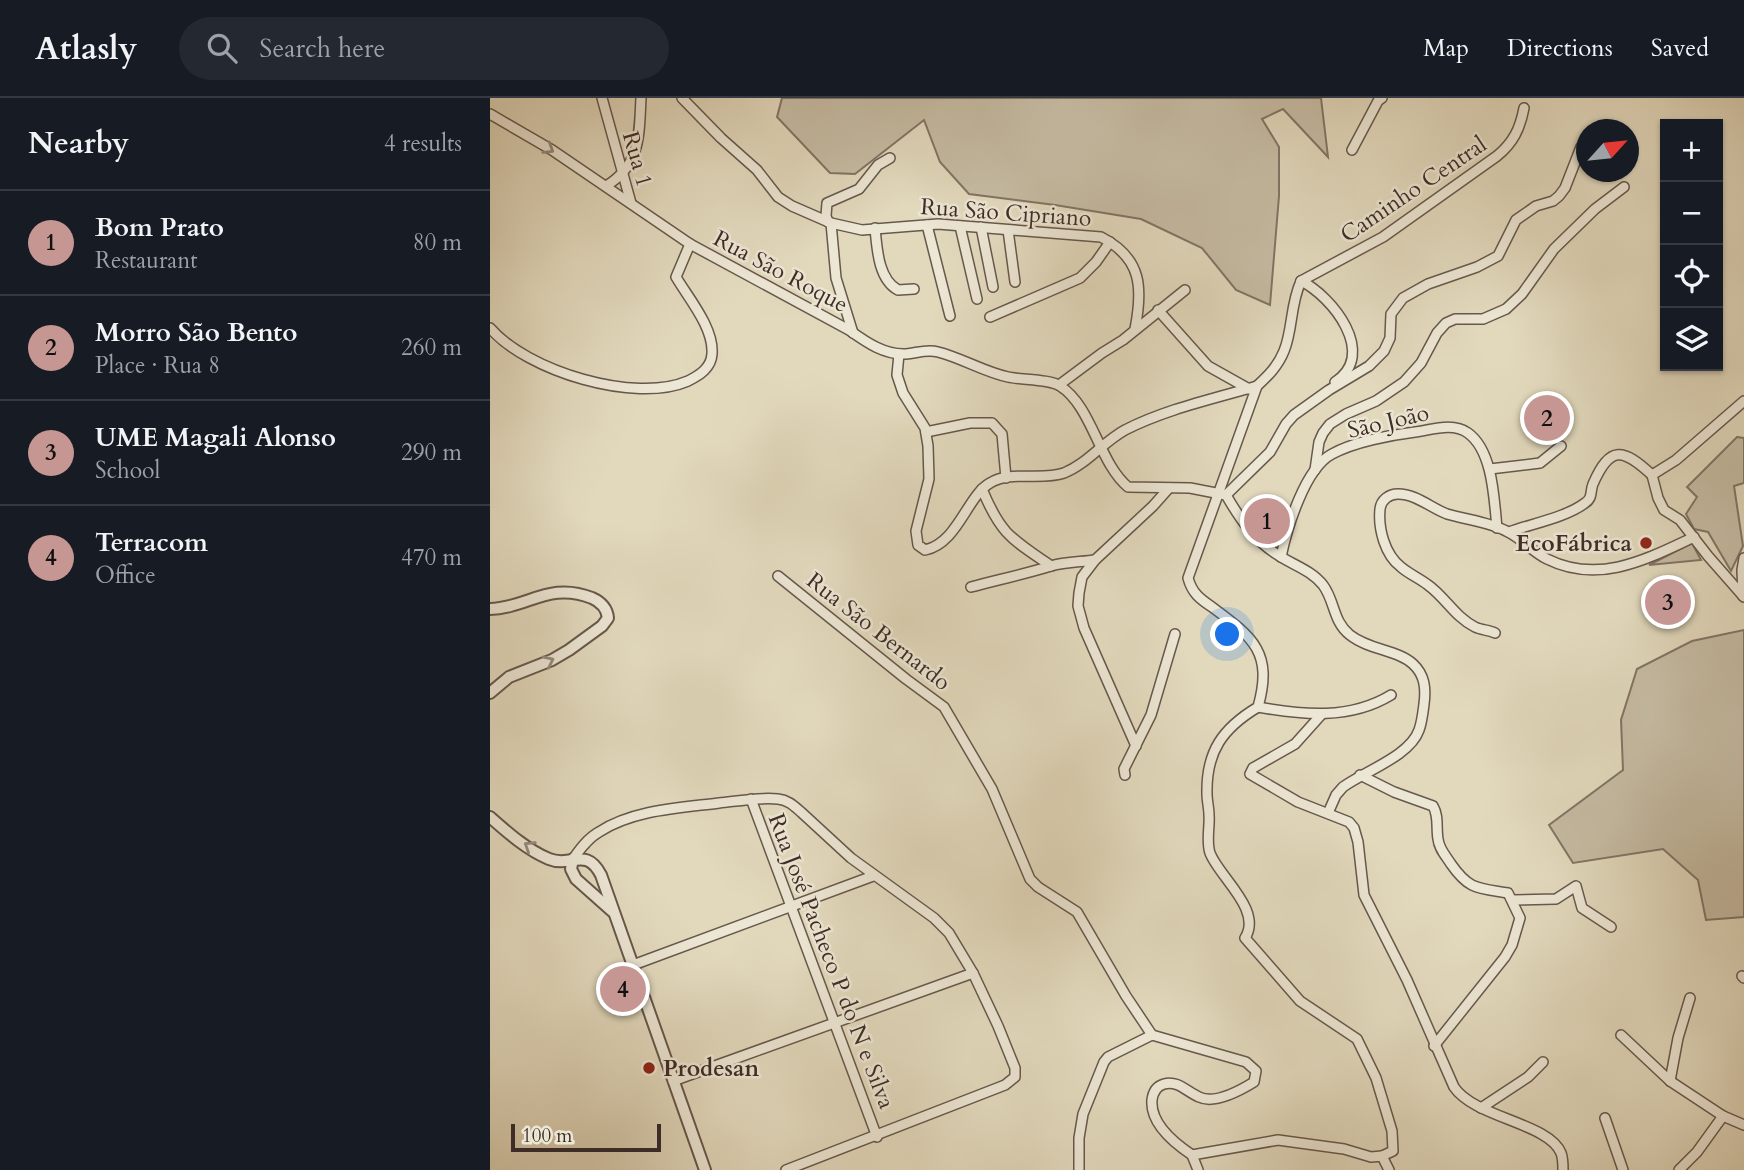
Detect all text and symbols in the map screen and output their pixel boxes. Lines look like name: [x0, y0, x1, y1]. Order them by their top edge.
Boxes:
search box: [179, 17, 669, 80]
text: Atlasly: [35, 26, 137, 71]
icon: search: [203, 29, 241, 67]
text: Search here: [259, 31, 385, 66]
text: Map: [1423, 32, 1469, 65]
text: Directions: [1507, 32, 1613, 65]
text: Saved: [1651, 32, 1709, 65]
north arrow: [1576, 119, 1639, 182]
map controls: [1660, 119, 1723, 371]
button: +: [1660, 119, 1723, 182]
text: Nearby: [28, 123, 129, 164]
text: 4 results: [384, 128, 462, 159]
street label: Rua 1: [615, 128, 660, 191]
street label: Caminho Central: [1334, 129, 1493, 250]
one-way arrow: [541, 140, 554, 153]
button: −: [1660, 182, 1723, 245]
street label: Rua São Cipriano: [919, 191, 1093, 234]
text: Bom Prato: [95, 210, 224, 245]
street label: Rua São Roque: [708, 223, 854, 320]
text: 1: [45, 227, 57, 258]
text: 80 m: [413, 227, 462, 258]
text: Restaurant: [95, 245, 198, 276]
button: locate: [1660, 245, 1723, 308]
button: layers: [1660, 308, 1723, 371]
text: Morro São Bento: [95, 315, 297, 350]
text: 2: [45, 332, 57, 363]
text: 260 m: [401, 332, 462, 363]
text: Place · Rua 8: [95, 350, 220, 381]
pin: 2: [1524, 392, 1570, 444]
street label: São João: [1344, 397, 1432, 446]
text: UME Magali Alonso: [95, 420, 336, 455]
text: 3: [45, 437, 57, 468]
text: 290 m: [401, 437, 462, 468]
text: School: [95, 455, 160, 486]
pin: 1: [1244, 495, 1290, 547]
text: Terracom: [95, 525, 208, 560]
place label: EcoFábrica: [1515, 528, 1633, 559]
marker: EcoFábrica: [1638, 535, 1654, 551]
text: 4: [45, 542, 57, 573]
text: 470 m: [401, 542, 462, 573]
text: Office: [95, 560, 156, 591]
street label: Rua São Bernardo: [800, 565, 957, 698]
pin: 3: [1645, 576, 1691, 628]
your location: [1210, 617, 1244, 651]
one-way arrow: [542, 655, 554, 669]
street label: Rua José Pacheco P do N e Silva: [761, 809, 902, 1113]
one-way arrow: [523, 842, 536, 855]
pin: 4: [600, 963, 646, 1015]
place label: Prodesan: [663, 1053, 759, 1084]
marker: Prodesan: [641, 1060, 657, 1076]
scale bar: [511, 1121, 662, 1153]
text: 100 m: [522, 1123, 572, 1149]

